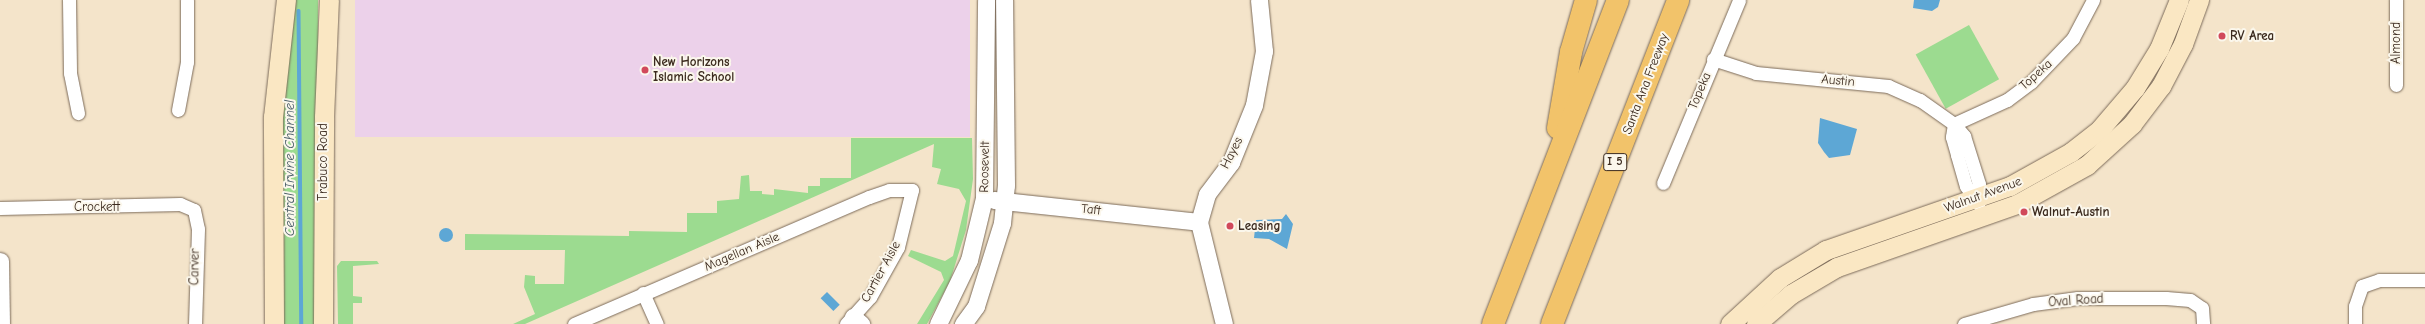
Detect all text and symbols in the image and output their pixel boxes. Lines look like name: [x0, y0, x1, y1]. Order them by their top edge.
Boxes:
street label: Almond: [2388, 22, 2404, 64]
place label: RV Area: [2230, 28, 2274, 44]
street label: Santa Ana Freeway: [1620, 31, 1672, 137]
marker: RV Area: [2217, 31, 2227, 41]
place label: New Horizons Islamic School: [653, 55, 734, 86]
street label: Topeka: [2016, 56, 2056, 94]
marker: New Horizons Islamic School: [640, 65, 650, 75]
street label: Topeka: [1685, 70, 1715, 112]
street label: Austin: [1821, 72, 1855, 90]
water label: Central Irvine Channel: [282, 100, 298, 236]
street label: Trabuco Road: [315, 123, 331, 201]
street label: Hayes: [1217, 134, 1247, 172]
street label: Roosevelt: [977, 141, 993, 193]
road number: I 5: [1603, 152, 1627, 172]
street label: Walnut Avenue: [1942, 174, 2024, 216]
street label: Crockett: [74, 199, 120, 215]
street label: Taft: [1080, 201, 1102, 219]
place label: Walnut-Austin: [2032, 204, 2109, 220]
marker: Walnut-Austin: [2019, 207, 2029, 217]
place label: Leasing: [1238, 218, 1281, 234]
marker: Leasing: [1225, 221, 1235, 231]
street label: Magellan Aisle: [702, 229, 782, 275]
street label: Cartier Aisle: [858, 239, 904, 305]
street label: Carver: [187, 249, 203, 285]
street label: Oval Road: [2048, 291, 2104, 311]

